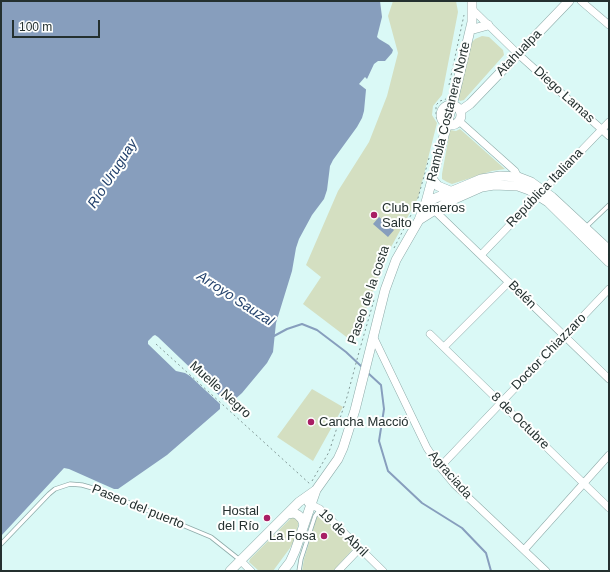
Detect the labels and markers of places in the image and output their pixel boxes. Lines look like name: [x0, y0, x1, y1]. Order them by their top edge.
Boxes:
place label: Club Remeros Salto: [382, 200, 465, 231]
marker: Club Remeros Salto: [369, 210, 379, 220]
place label: Cancha Macció: [319, 414, 409, 430]
marker: Cancha Macció: [306, 417, 316, 427]
place label: Hostal del Río: [218, 503, 259, 534]
marker: Hostal del Río: [262, 513, 272, 523]
place label: La Fosa: [269, 528, 316, 544]
marker: La Fosa: [319, 531, 329, 541]

